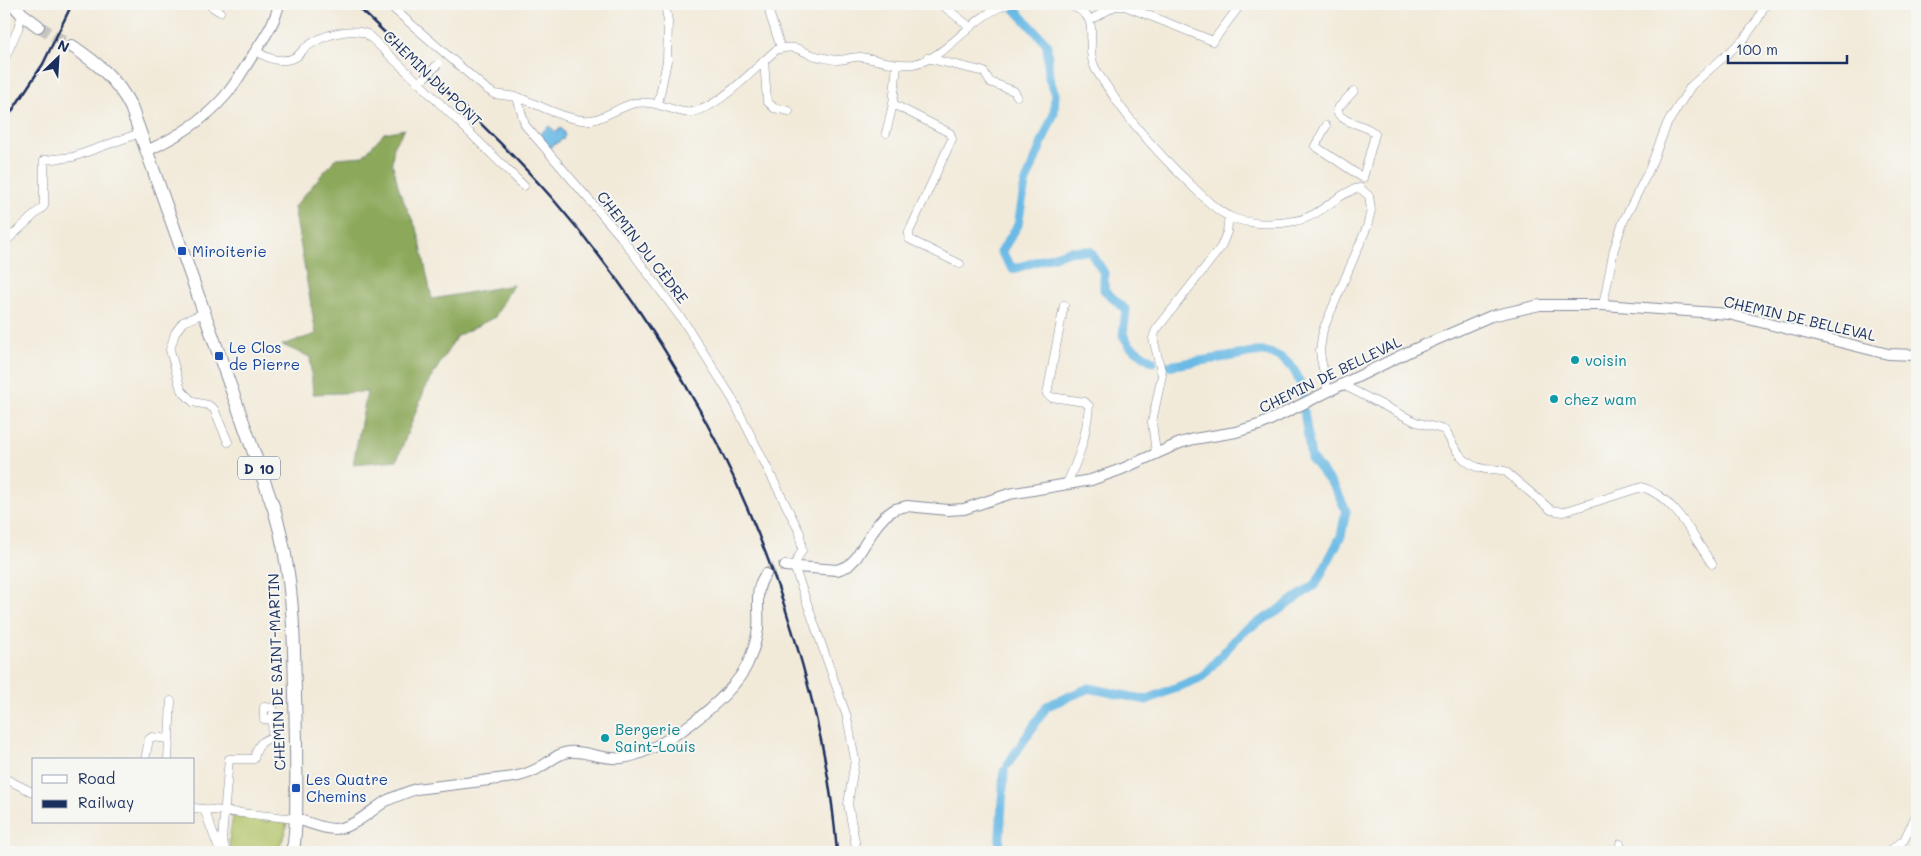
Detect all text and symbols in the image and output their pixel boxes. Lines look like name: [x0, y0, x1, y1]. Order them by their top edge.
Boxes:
street label: CHEMIN DU PONT: [379, 26, 487, 130]
north arrow: [32, 32, 82, 82]
scale bar: [1728, 32, 1847, 64]
text: N: [55, 35, 73, 57]
text: 100 m: [1736, 39, 1778, 59]
street label: CHEMIN DU CÈDRE: [593, 187, 693, 308]
place label: Miroiterie: [192, 241, 267, 261]
marker: Miroiterie: [176, 245, 188, 257]
street label: CHEMIN DE BELLEVAL: [1722, 291, 1878, 345]
street label: CHEMIN DE BELLEVAL: [1255, 331, 1405, 417]
place label: Le Clos de Pierre: [229, 337, 300, 374]
marker: Le Clos de Pierre: [213, 350, 225, 362]
place label: voisin: [1585, 350, 1627, 370]
marker: voisin: [1569, 354, 1581, 366]
place label: chez wam: [1564, 389, 1637, 409]
marker: chez wam: [1548, 393, 1560, 405]
road number: D 10: [238, 456, 280, 479]
street label: CHEMIN DE SAINT-MARTIN: [263, 573, 289, 771]
place label: Bergerie Saint-Louis: [615, 719, 696, 756]
marker: Bergerie Saint-Louis: [599, 732, 611, 744]
legend: [32, 758, 195, 824]
text: Road: [78, 768, 115, 788]
place label: Les Quatre Chemins: [306, 769, 388, 806]
marker: Les Quatre Chemins: [290, 782, 302, 794]
text: Railway: [78, 792, 134, 812]

